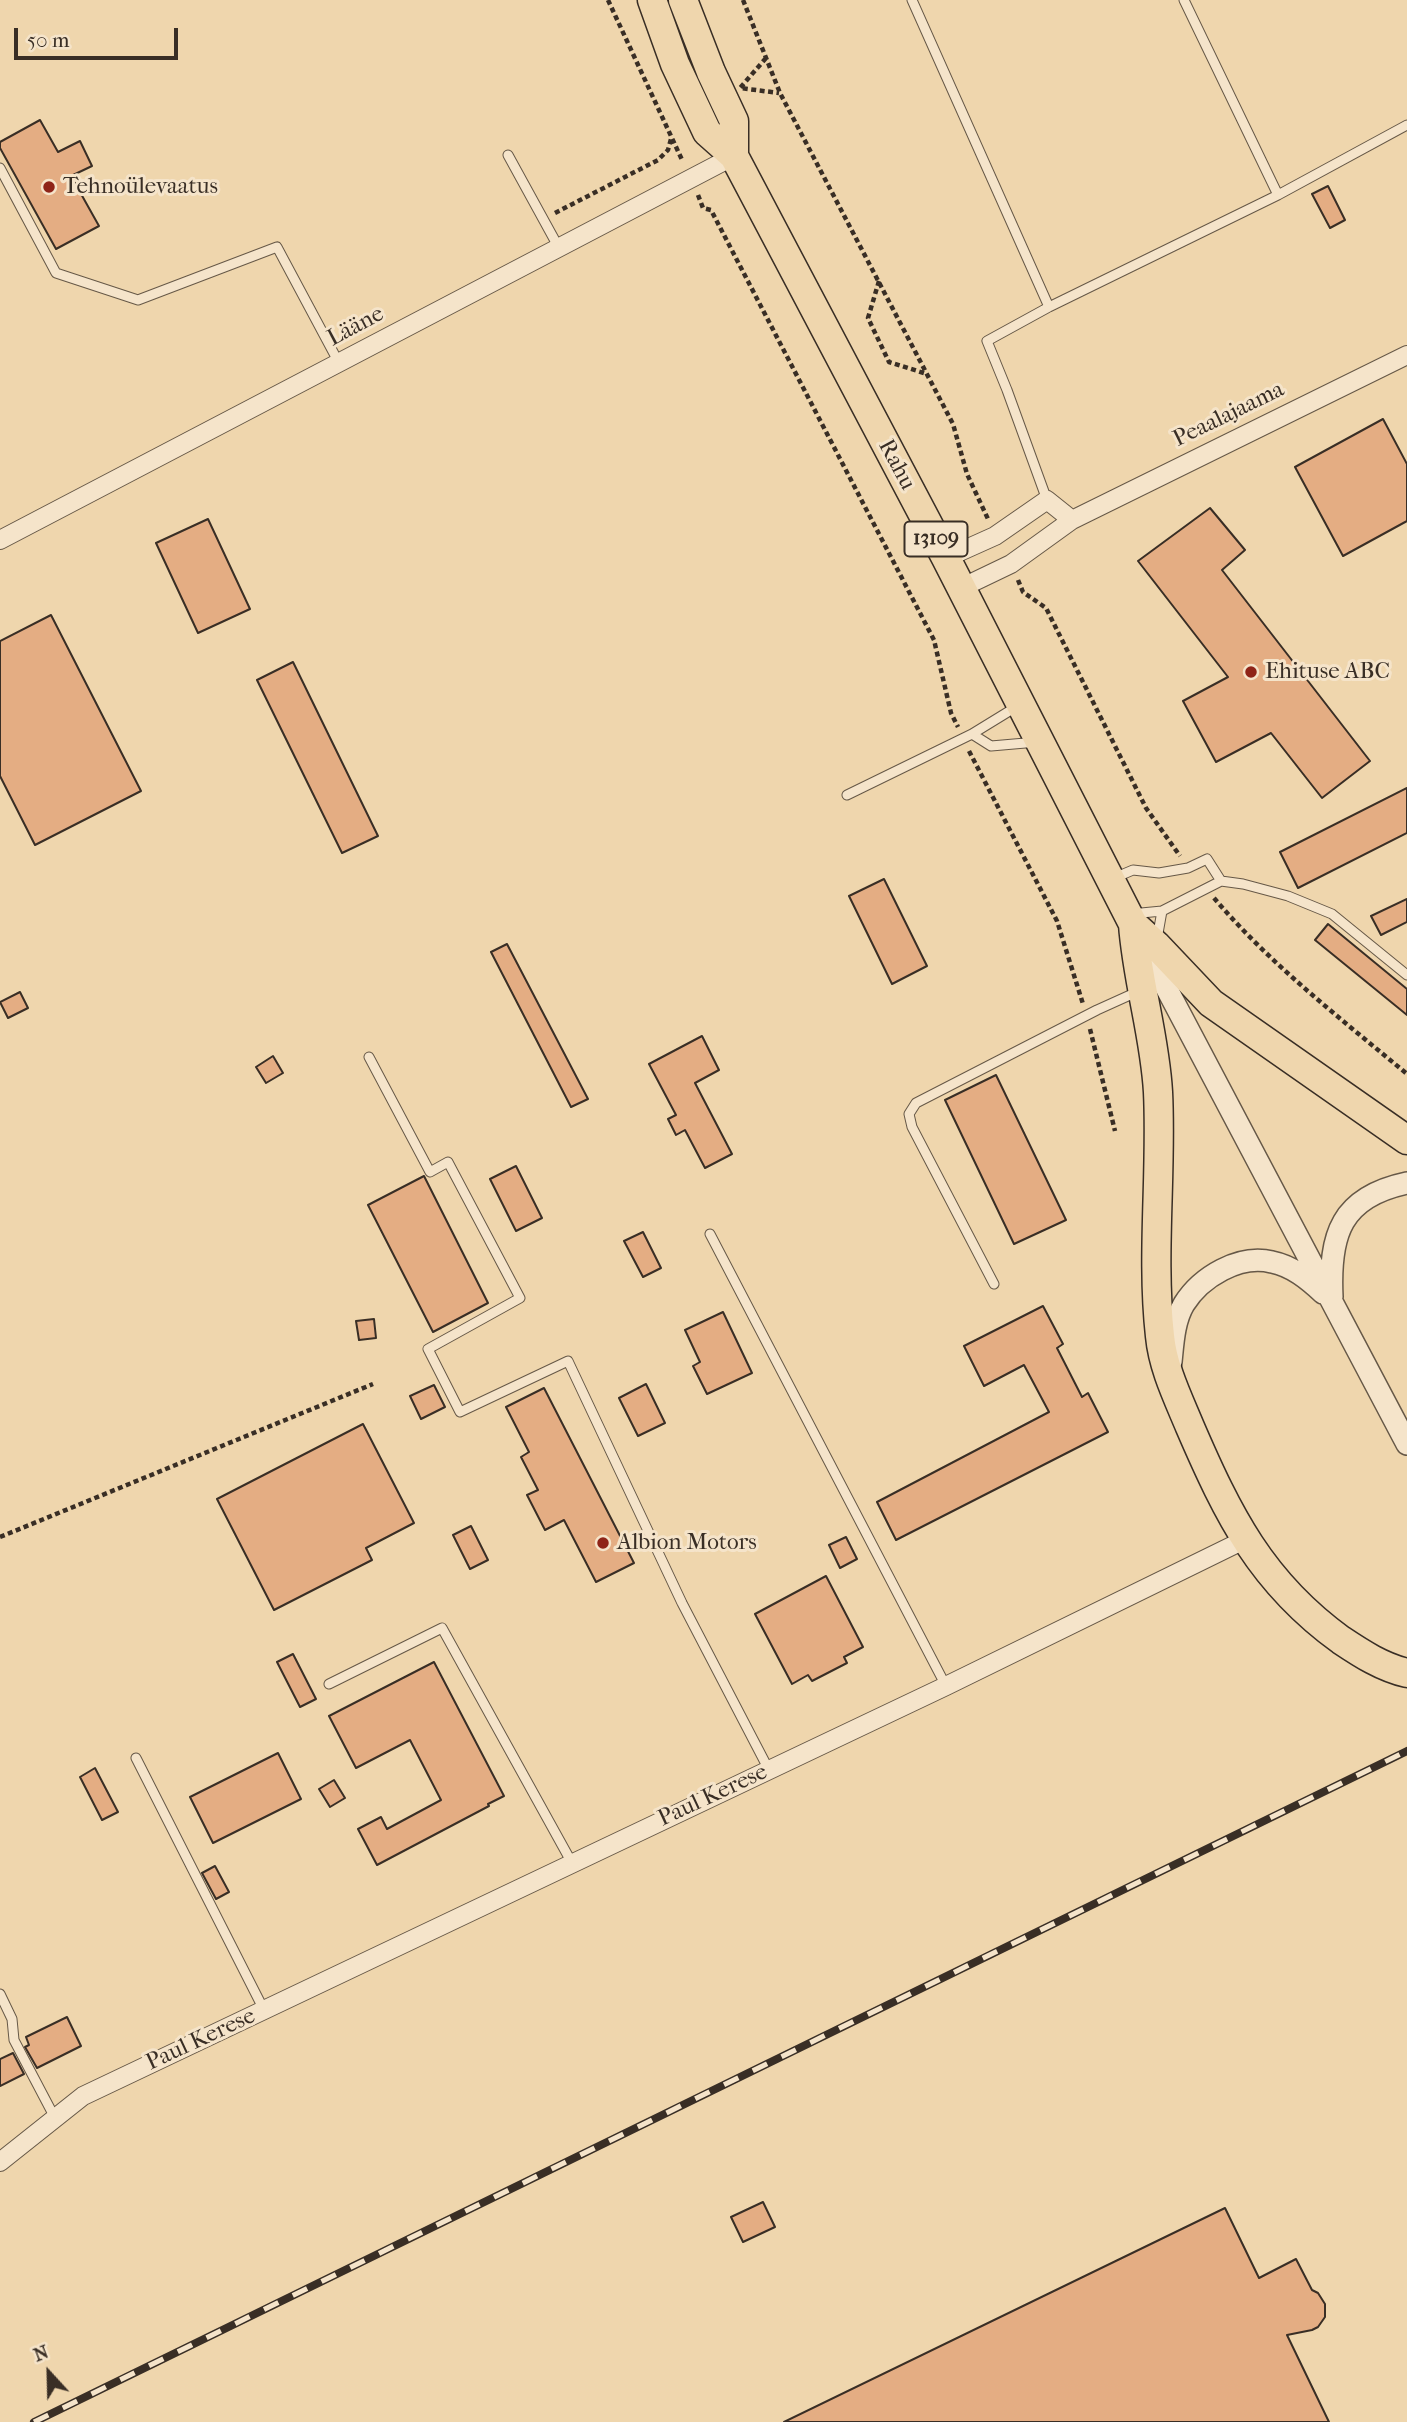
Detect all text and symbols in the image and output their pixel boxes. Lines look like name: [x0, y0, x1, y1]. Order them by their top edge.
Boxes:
scale bar: [18, 14, 182, 58]
text: 50 m: [27, 28, 70, 52]
place label: Tehnoülevaatus: [63, 173, 218, 201]
marker: Tehnoülevaatus: [41, 179, 57, 195]
street label: Lääne: [323, 301, 389, 353]
street label: Peaalajaama: [1169, 376, 1289, 454]
street label: Rahu: [871, 435, 921, 495]
road number: 13109: [904, 522, 968, 556]
place label: Ehituse ABC: [1265, 658, 1390, 686]
marker: Ehituse ABC: [1243, 664, 1259, 680]
place label: Albion Motors: [617, 1529, 757, 1557]
marker: Albion Motors: [595, 1535, 611, 1551]
street label: Paul Kerese: [654, 1759, 772, 1833]
street label: Paul Kerese: [142, 2003, 260, 2077]
north arrow: [14, 2338, 84, 2408]
text: N: [30, 2341, 52, 2366]

